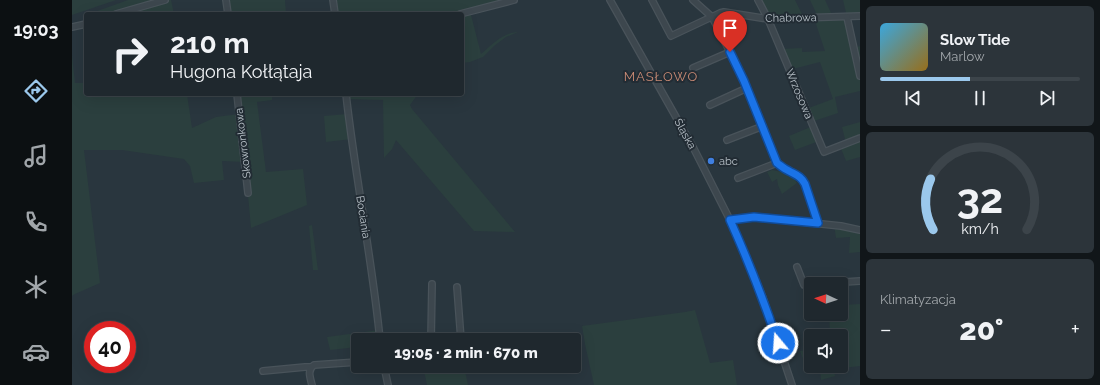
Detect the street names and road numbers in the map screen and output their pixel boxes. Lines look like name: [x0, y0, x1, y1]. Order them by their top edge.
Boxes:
street label: Chabrowa: [765, 11, 817, 25]
street label: Wrzosowa: [783, 67, 815, 121]
street label: Skowronkowa: [232, 107, 254, 179]
street label: Śląska: [671, 116, 700, 151]
street label: Bociania: [353, 195, 373, 239]

